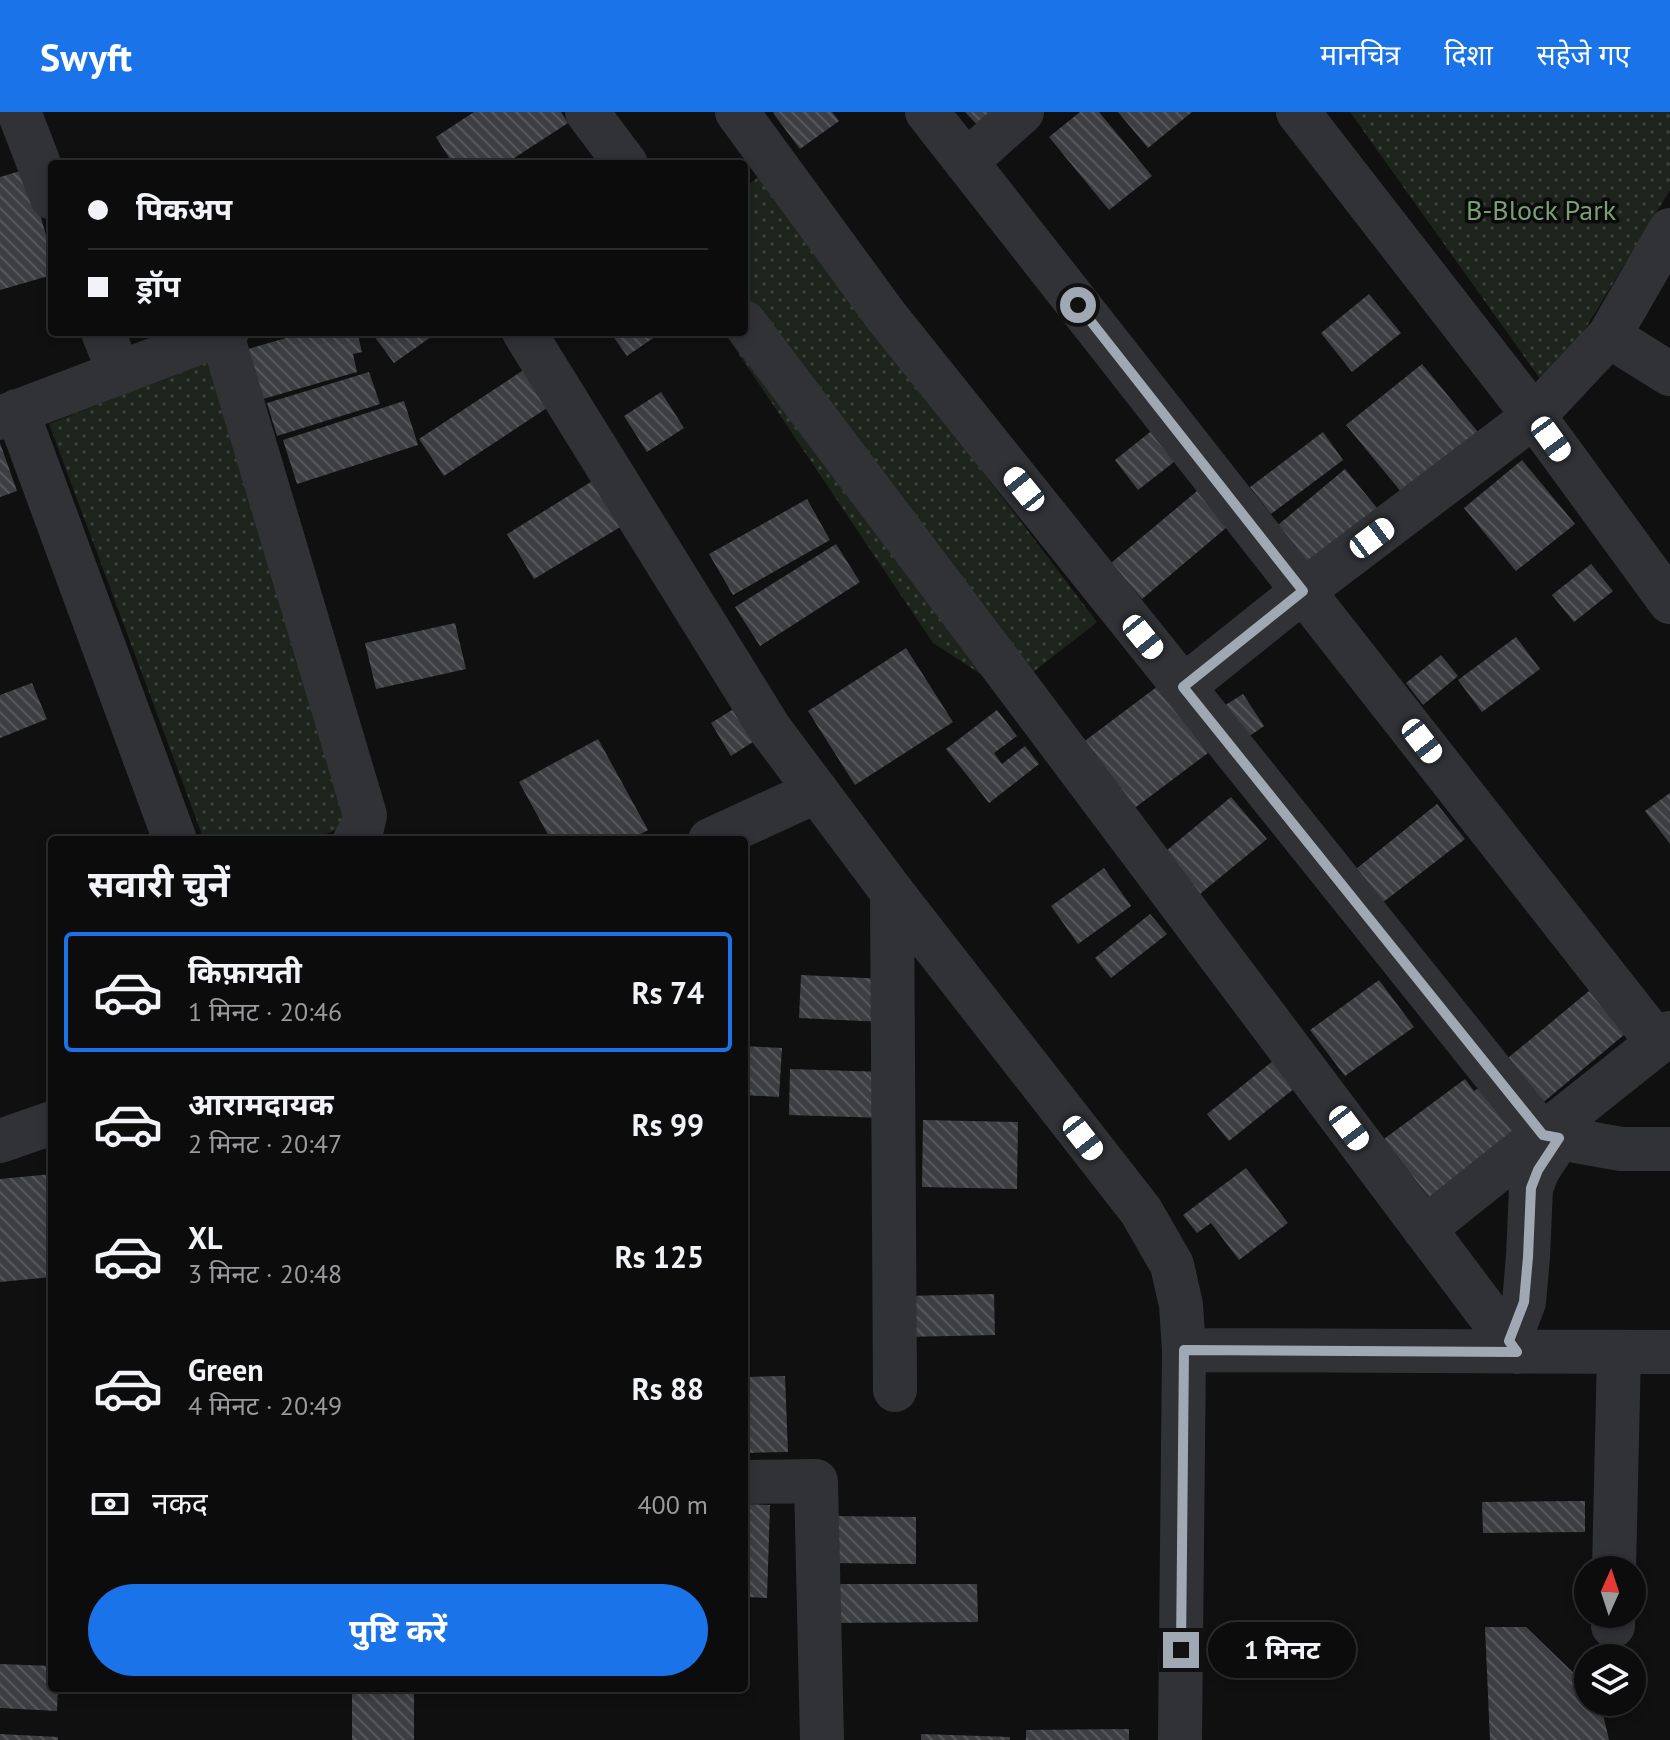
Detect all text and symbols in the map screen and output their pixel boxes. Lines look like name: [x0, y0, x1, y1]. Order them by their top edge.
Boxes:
text: Swyft: [40, 32, 132, 81]
text: मानचित्र: [1320, 36, 1400, 73]
text: दिशा: [1444, 36, 1493, 73]
text: सहेजे गए: [1537, 36, 1630, 73]
text: पिकअप: [136, 189, 232, 228]
park label: B-Block Park: [1466, 191, 1617, 228]
text: ड्रॉप: [136, 266, 180, 305]
route start: [1060, 287, 1096, 323]
car: [1527, 413, 1575, 465]
car: [1000, 463, 1048, 515]
car: [1346, 514, 1398, 562]
car: [1119, 611, 1167, 663]
car: [1398, 715, 1446, 767]
text: सवारी चुनें: [88, 860, 230, 907]
text: किफ़ायती: [188, 952, 302, 991]
icon: car: [92, 956, 164, 1028]
text: Rs 74: [632, 973, 704, 1012]
text: 1 मिनट · 20:46: [188, 995, 342, 1028]
text: आरामदायक: [188, 1084, 334, 1123]
icon: car: [92, 1088, 164, 1160]
car: [1325, 1102, 1373, 1154]
text: Rs 99: [632, 1105, 704, 1144]
car: [1059, 1112, 1107, 1164]
text: 2 मिनट · 20:47: [188, 1127, 342, 1160]
text: XL: [188, 1218, 222, 1257]
icon: car: [92, 1220, 164, 1292]
text: Rs 125: [615, 1237, 704, 1276]
text: 3 मिनट · 20:48: [188, 1257, 342, 1290]
text: Green: [188, 1350, 263, 1389]
icon: car: [92, 1352, 164, 1424]
text: Rs 88: [632, 1369, 704, 1408]
text: 4 मिनट · 20:49: [188, 1389, 342, 1422]
icon: cash: [88, 1482, 132, 1526]
text: नकद: [152, 1483, 208, 1522]
text: 400 m: [637, 1488, 708, 1521]
north arrow: [1574, 1556, 1646, 1628]
map controls: [1574, 1556, 1646, 1716]
button: पुष्टि करें: [88, 1584, 708, 1676]
callout: 1 मिनट: [1209, 1622, 1357, 1678]
route end: [1163, 1632, 1199, 1668]
text: 1 मिनट: [1244, 1633, 1320, 1666]
button: layers: [1574, 1644, 1646, 1716]

